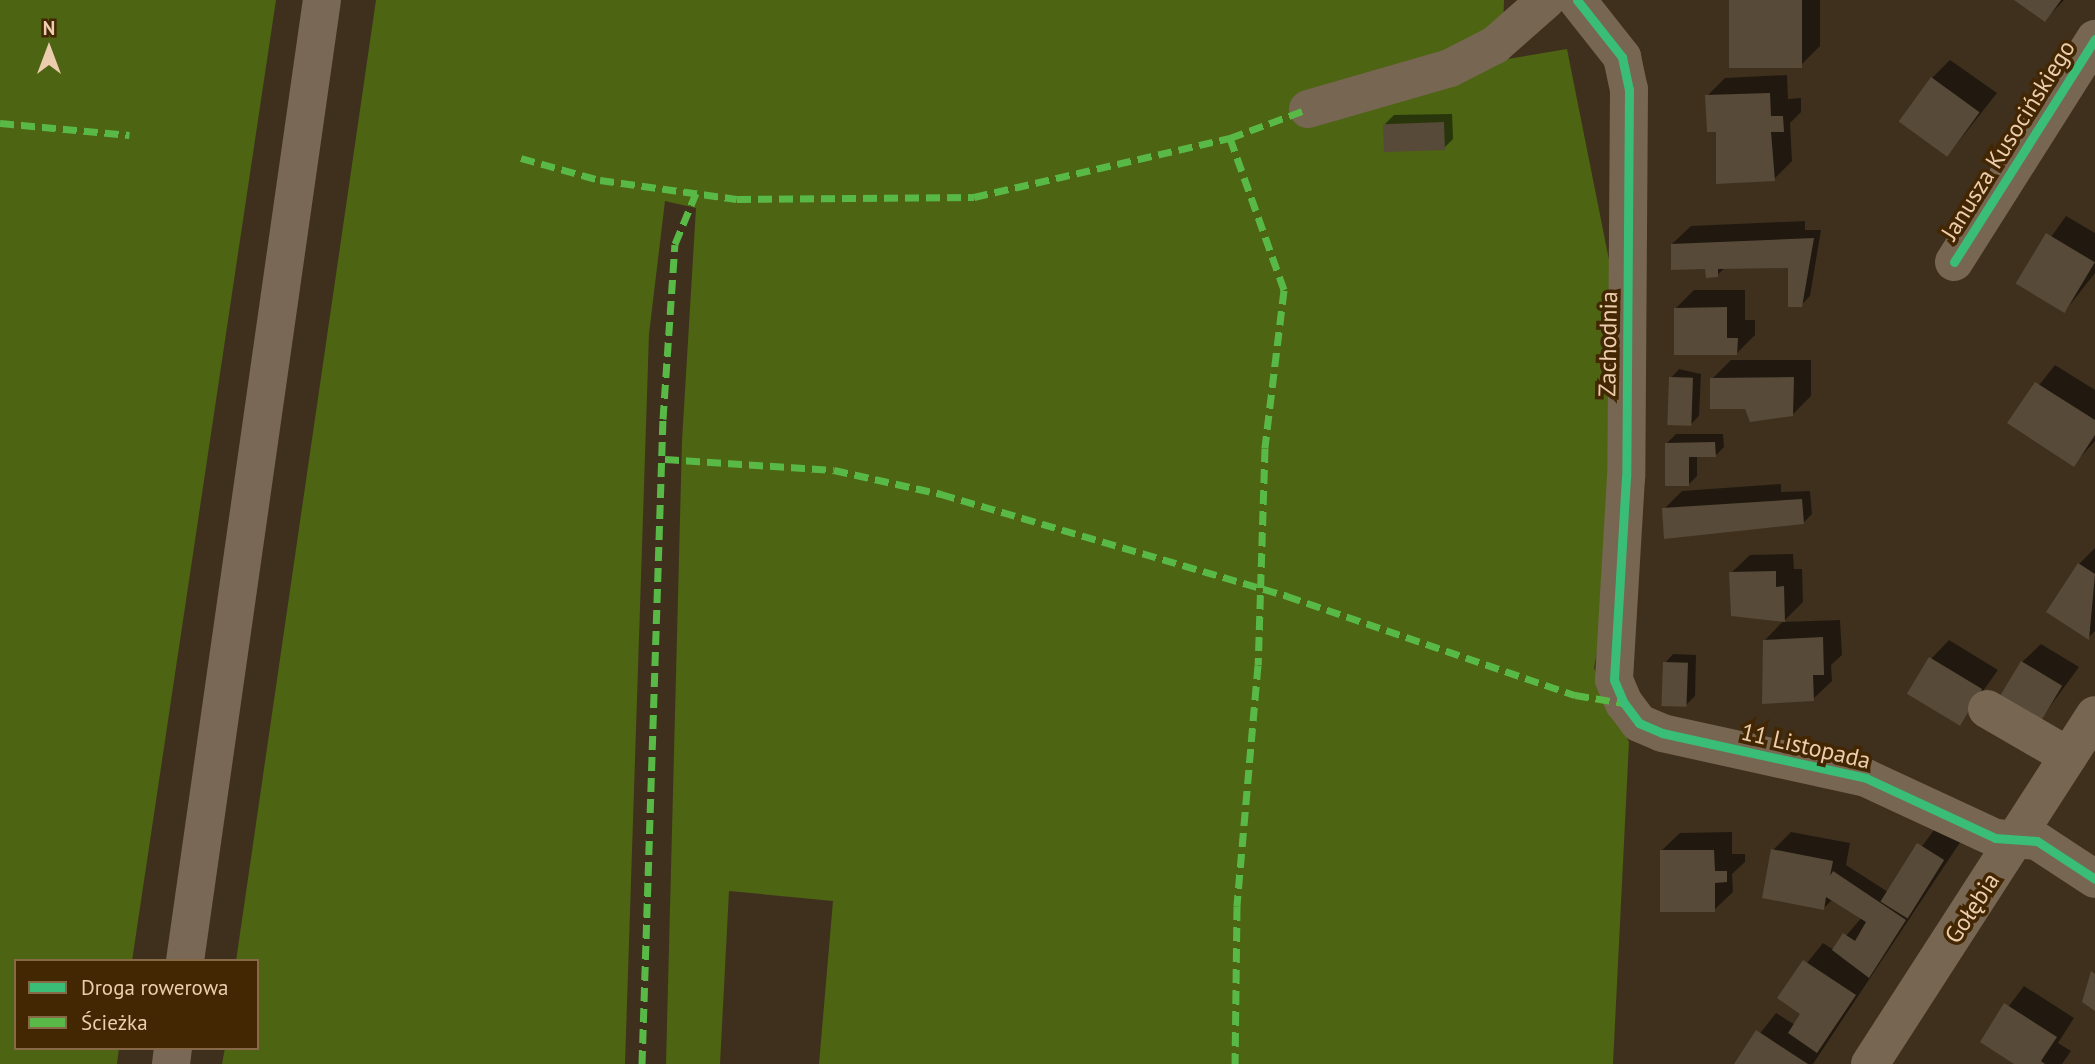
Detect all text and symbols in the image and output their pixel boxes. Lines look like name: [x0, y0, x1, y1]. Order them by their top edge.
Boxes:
north arrow: [14, 14, 84, 84]
text: N: [43, 16, 55, 40]
street label: Janusza Kusocińskiego: [1935, 35, 2081, 245]
street label: Zachodnia: [1593, 291, 1623, 397]
street label: 11 Listopada: [1738, 717, 1874, 775]
street label: Gołębia: [1939, 867, 2005, 949]
legend: [14, 959, 259, 1050]
text: Droga rowerowa: [81, 974, 228, 1001]
text: Ścieżka: [81, 1009, 148, 1036]

